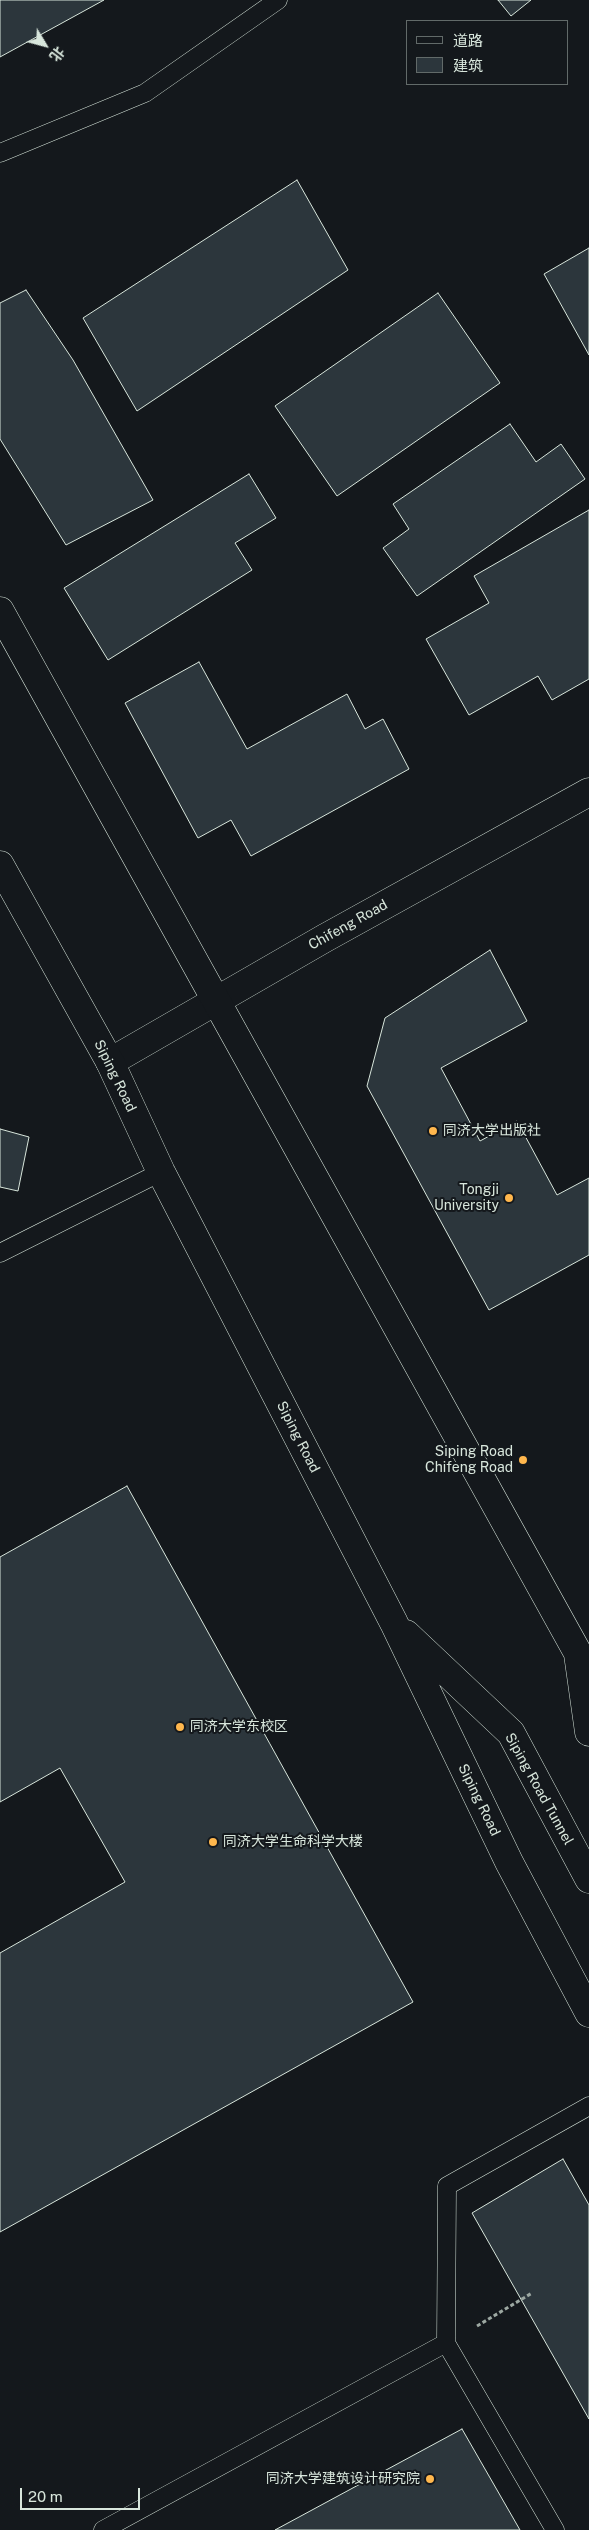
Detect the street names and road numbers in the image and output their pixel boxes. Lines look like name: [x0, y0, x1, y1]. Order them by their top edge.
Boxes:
street label: Chifeng Road: [305, 896, 391, 954]
street label: Siping Road: [90, 1037, 140, 1115]
street label: Siping Road: [273, 1398, 323, 1476]
street label: Siping Road Tunnel: [501, 1730, 577, 1848]
street label: Siping Road: [454, 1761, 504, 1839]

